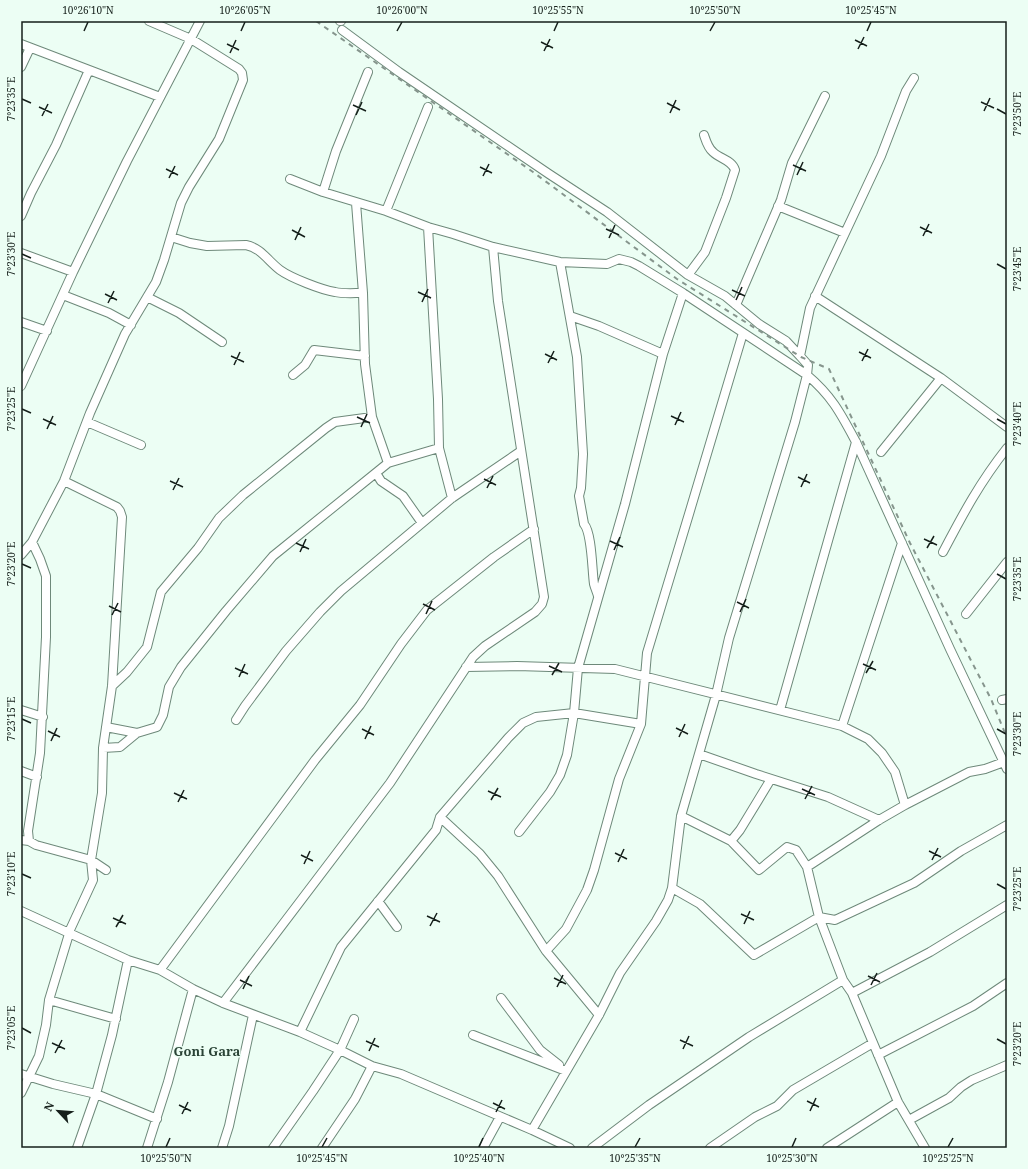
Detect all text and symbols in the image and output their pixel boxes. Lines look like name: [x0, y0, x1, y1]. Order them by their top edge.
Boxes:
text: 10°26'10"N: [62, 3, 114, 17]
text: 10°26'05"N: [219, 3, 271, 17]
text: 10°26'00"N: [376, 3, 428, 17]
text: 10°25'55"N: [532, 3, 584, 17]
text: 10°25'50"N: [689, 3, 741, 17]
text: 10°25'45"N: [845, 3, 897, 17]
text: 7°23'35"E: [4, 77, 18, 121]
text: 7°23'50"E: [1010, 92, 1024, 136]
text: 7°23'30"E: [4, 232, 18, 276]
text: 7°23'45"E: [1010, 247, 1024, 291]
text: 7°23'25"E: [4, 387, 18, 431]
text: 7°23'40"E: [1010, 402, 1024, 446]
text: 7°23'20"E: [4, 542, 18, 586]
text: 7°23'35"E: [1010, 557, 1024, 601]
text: 7°23'15"E: [4, 697, 18, 741]
text: 7°23'30"E: [1010, 712, 1024, 756]
text: 7°23'10"E: [4, 852, 18, 896]
text: 7°23'25"E: [1010, 867, 1024, 911]
text: 7°23'05"E: [4, 1006, 18, 1050]
text: 7°23'20"E: [1010, 1022, 1024, 1066]
district label: Goni Gara: [174, 1042, 241, 1060]
north arrow: [38, 1091, 78, 1131]
text: N: [40, 1099, 57, 1114]
text: 10°25'50"N: [140, 1151, 192, 1165]
text: 10°25'45"N: [296, 1151, 348, 1165]
text: 10°25'40"N: [453, 1151, 505, 1165]
text: 10°25'35"N: [609, 1151, 661, 1165]
text: 10°25'30"N: [766, 1151, 818, 1165]
text: 10°25'25"N: [922, 1151, 974, 1165]

